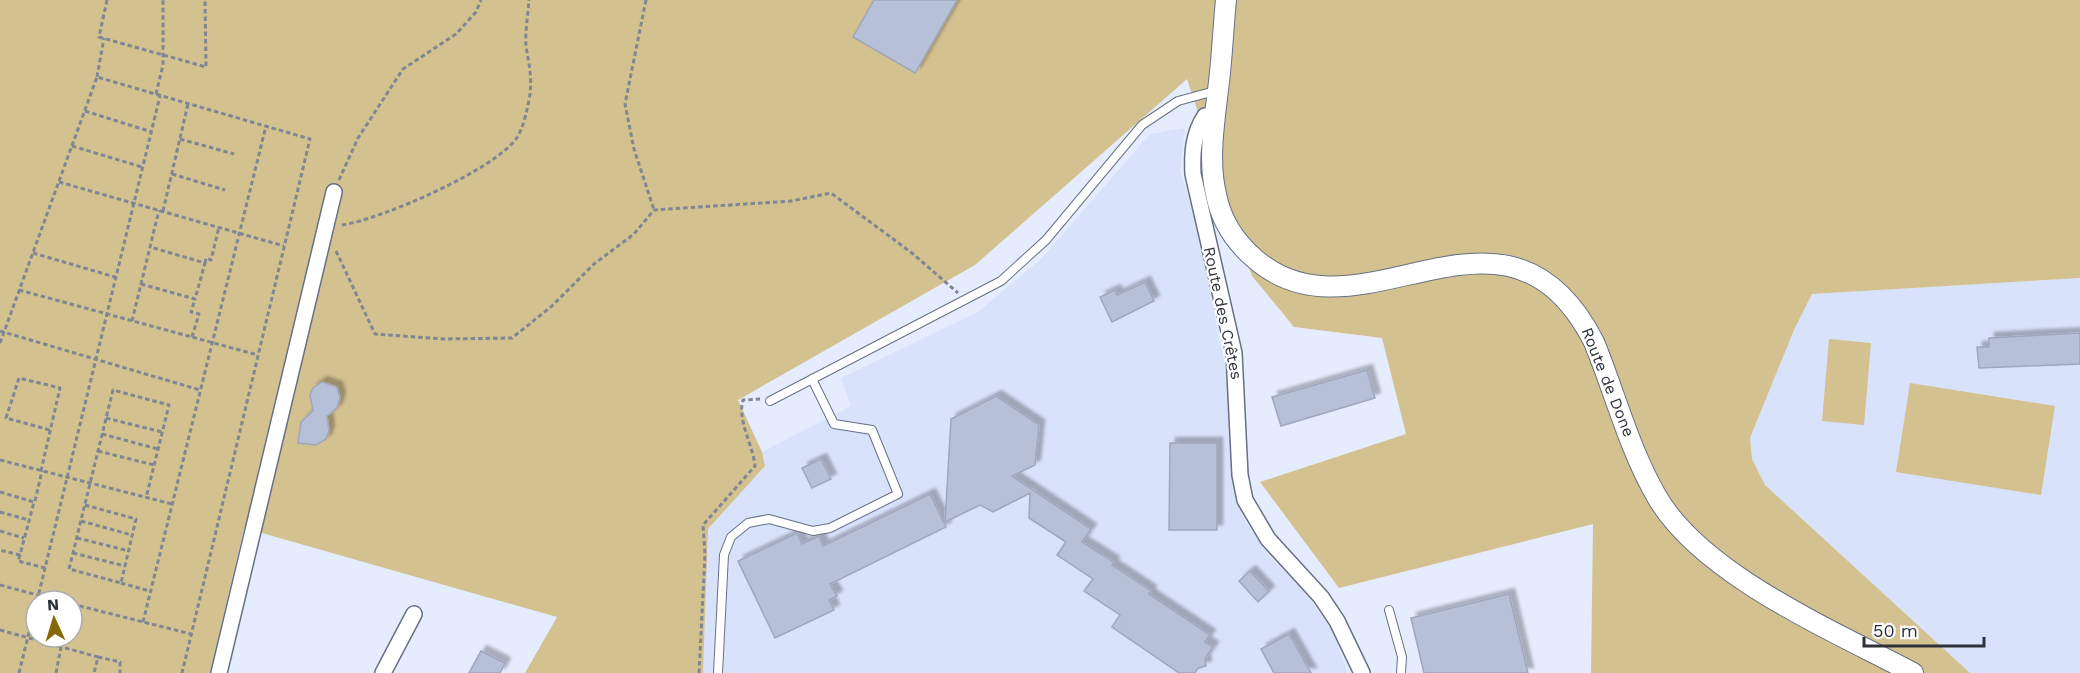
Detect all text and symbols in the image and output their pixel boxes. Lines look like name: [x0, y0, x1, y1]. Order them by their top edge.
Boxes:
street label: Route des Crêtes: [1200, 245, 1246, 381]
street label: Route de Done: [1577, 325, 1639, 439]
north arrow: [24, 589, 84, 649]
text: N: [46, 595, 60, 614]
scale bar: [1864, 610, 1984, 648]
text: 50 m: [1873, 620, 1918, 641]

